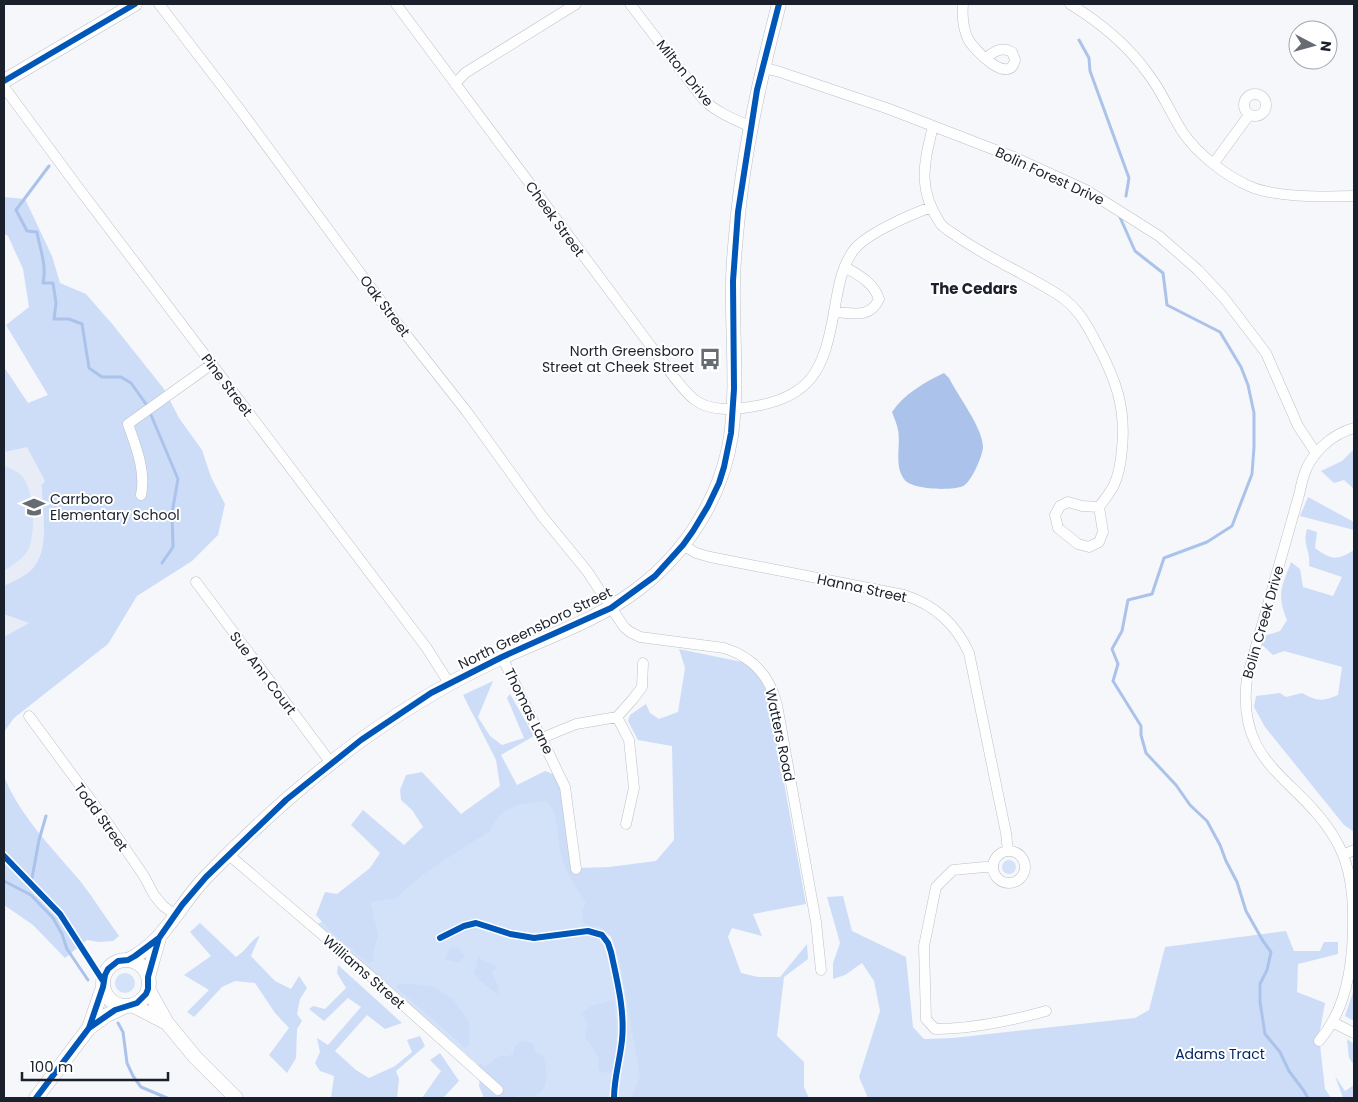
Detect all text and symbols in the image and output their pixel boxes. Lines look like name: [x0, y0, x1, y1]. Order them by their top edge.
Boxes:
north arrow: [1288, 20, 1338, 70]
street label: Milton Drive: [652, 35, 718, 111]
text: N: [1315, 40, 1336, 53]
street label: Bolin Forest Drive: [992, 142, 1108, 210]
street label: Cheek Street: [521, 177, 589, 261]
street label: Oak Street: [355, 271, 415, 341]
district label: The Cedars: [930, 278, 1018, 299]
place label: North Greensboro Street at Cheek Street: [542, 341, 694, 377]
bus stop icon: North Greensboro Street at Cheek Street: [697, 346, 723, 372]
street label: Pine Street: [197, 349, 257, 421]
place label: Carrboro Elementary School: [50, 489, 180, 525]
school or university icon: Carrboro Elementary School: [21, 494, 47, 520]
street label: Bolin Creek Drive: [1237, 563, 1289, 681]
street label: Hanna Street: [815, 569, 909, 607]
street label: North Greensboro Street: [455, 582, 615, 674]
street label: Sue Ann Court: [225, 627, 301, 719]
street label: Thomas Lane: [500, 665, 559, 758]
street label: Watters Road: [760, 687, 800, 783]
street label: Todd Street: [69, 779, 133, 855]
street label: Williams Street: [318, 931, 410, 1013]
park label: Adams Tract: [1175, 1044, 1265, 1064]
scale bar: [22, 1050, 169, 1082]
text: 100 m: [30, 1056, 73, 1077]

